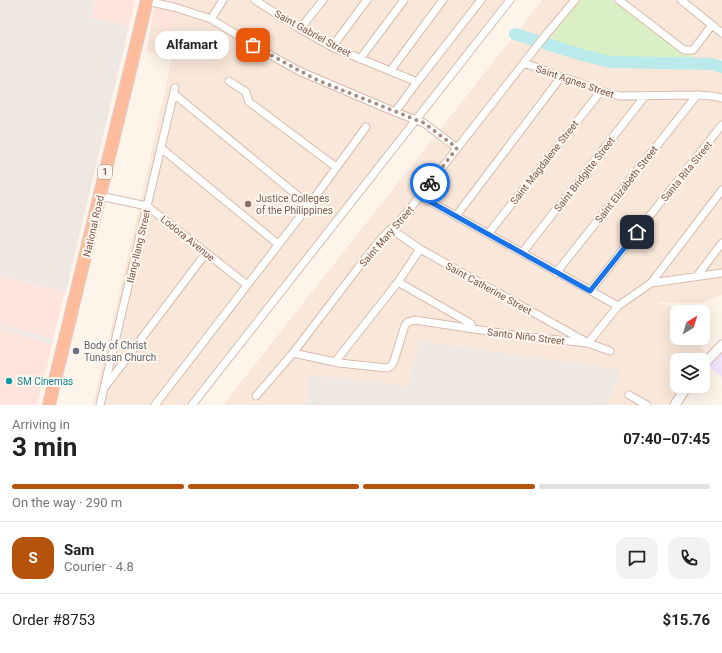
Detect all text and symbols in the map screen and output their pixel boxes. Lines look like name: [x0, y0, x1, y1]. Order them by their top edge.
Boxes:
street label: Saint Gabriel Street: [273, 8, 353, 59]
pin: [236, 28, 270, 62]
callout: Alfamart: [155, 31, 229, 59]
icon: bag: [242, 34, 264, 56]
text: Alfamart: [166, 37, 218, 52]
street label: Saint Agnes Street: [534, 63, 615, 100]
street label: Saint Magdalene Street: [508, 118, 581, 206]
street label: Saint Bridgitte Street: [552, 135, 617, 214]
street label: Santa Rita Street: [659, 139, 714, 204]
street label: Saint Elizabeth Street: [593, 144, 660, 225]
courier: [410, 163, 450, 203]
road number: 1: [98, 165, 112, 179]
icon: bike: [419, 172, 441, 194]
place label: Justice Colleges of the Philippines: [256, 193, 333, 216]
street label: National Road: [81, 194, 106, 258]
marker: Justice Colleges of the Philippines: [243, 199, 253, 209]
street label: Saint Mary Street: [357, 204, 416, 269]
street label: Ilang-Ilang Street: [125, 208, 152, 284]
street label: Lodora Avenue: [158, 213, 217, 264]
pin: [620, 215, 654, 249]
icon: home: [626, 221, 648, 243]
street label: Saint Catherine Street: [444, 260, 534, 317]
north arrow: [670, 305, 710, 345]
map controls: [670, 305, 710, 393]
street label: Santo Niño Street: [487, 326, 565, 347]
place label: Body of Christ Tunasan Church: [84, 340, 156, 363]
marker: Body of Christ Tunasan Church: [71, 346, 81, 356]
button: layers: [670, 353, 710, 393]
marker: SM Cinemas: [4, 376, 14, 386]
place label: SM Cinemas: [17, 376, 73, 387]
text: Arriving in: [12, 417, 70, 432]
text: 07:40–07:45: [623, 430, 710, 448]
text: 3 min: [12, 432, 77, 462]
text: On the way · 290 m: [12, 495, 122, 510]
button: chat: [616, 537, 658, 579]
button: phone: [668, 537, 710, 579]
text: Sam: [64, 541, 94, 559]
text: S: [28, 549, 38, 567]
text: Courier · 4.8: [64, 559, 134, 574]
text: Order #8753: [12, 611, 95, 629]
text: $15.76: [663, 611, 710, 629]

